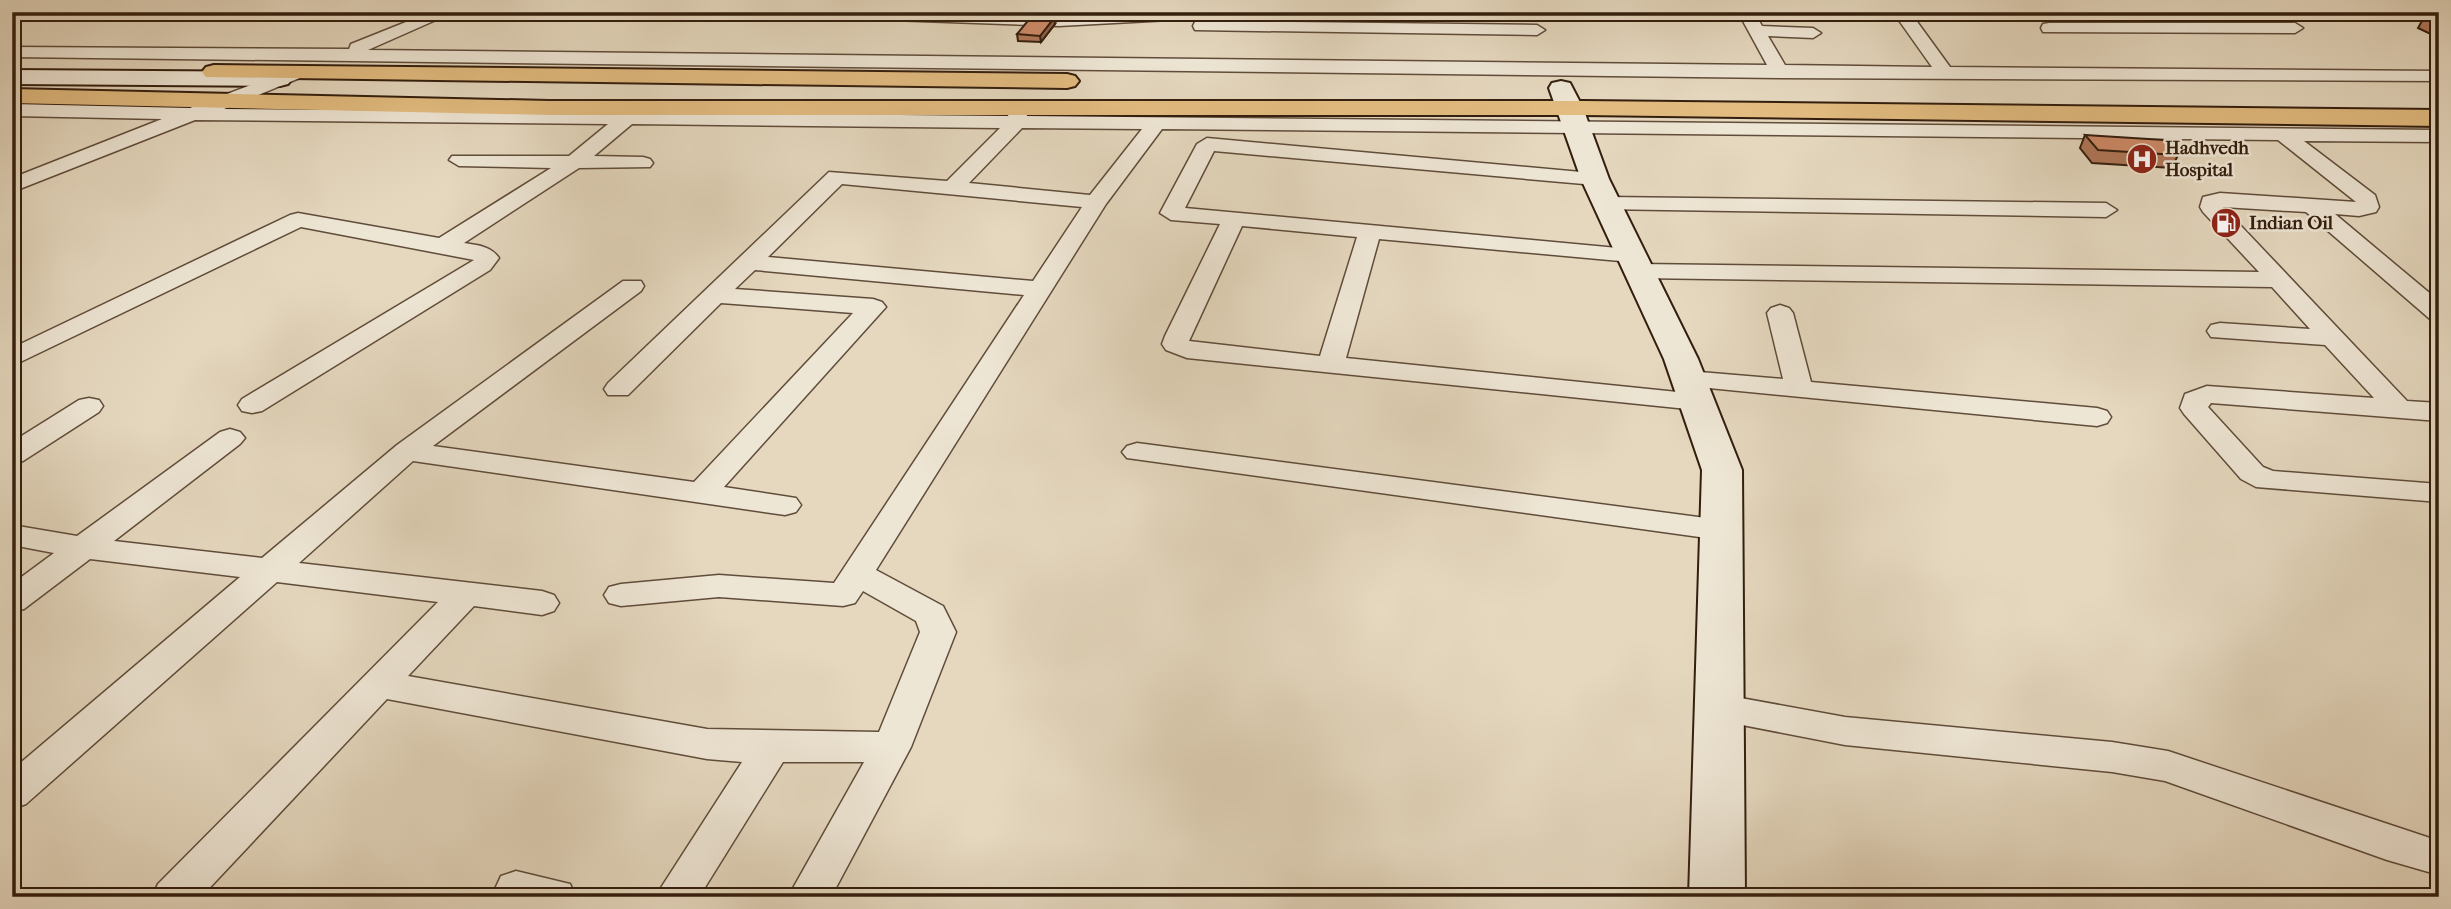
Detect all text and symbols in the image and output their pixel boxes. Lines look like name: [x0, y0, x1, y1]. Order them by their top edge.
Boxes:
place label: Hadhvedh Hospital: [2165, 137, 2249, 181]
hospital icon: Hadhvedh Hospital: [2125, 142, 2159, 176]
fuel station icon: Indian Oil: [2209, 206, 2243, 240]
place label: Indian Oil: [2249, 212, 2334, 234]

